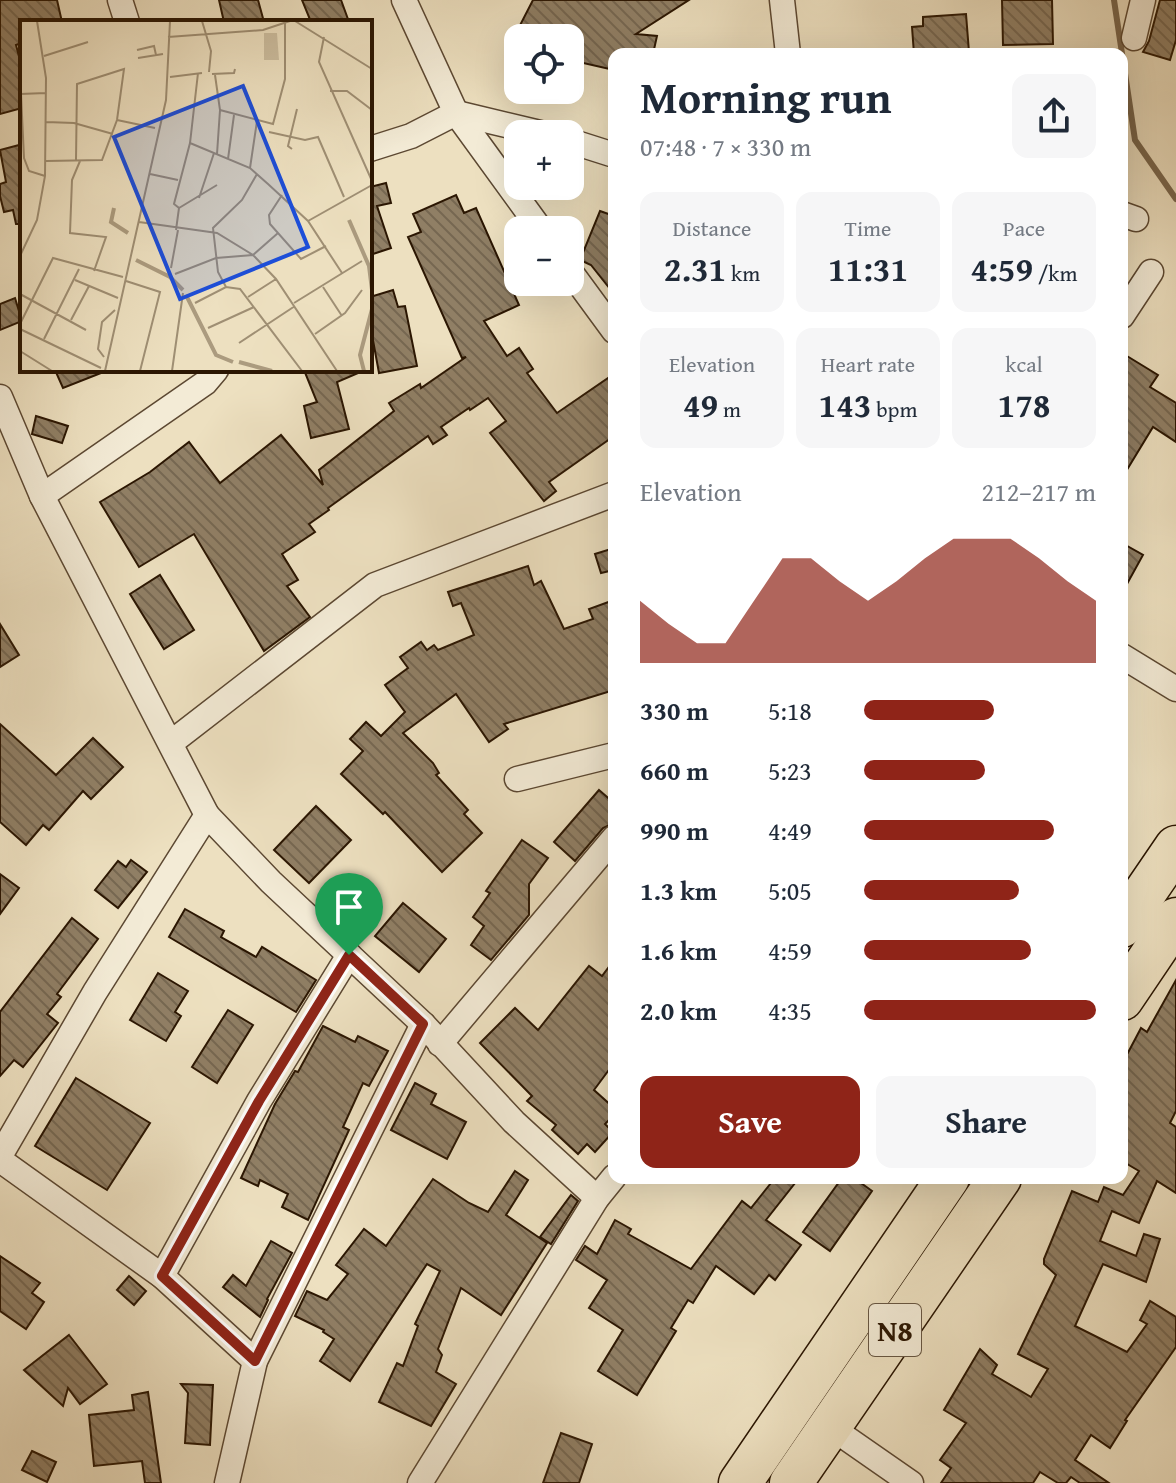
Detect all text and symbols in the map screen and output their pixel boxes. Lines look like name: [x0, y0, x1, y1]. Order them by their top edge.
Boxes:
inset map: [20, 20, 372, 372]
map controls: [504, 24, 584, 296]
button: locate: [504, 24, 584, 104]
text: Morning run: [640, 65, 891, 129]
button: share: [1012, 74, 1096, 158]
button: +: [504, 120, 584, 200]
text: 07:48 · 7 × 330 m: [640, 127, 811, 166]
text: Distance: [673, 212, 751, 244]
text: Time: [845, 212, 891, 244]
text: Pace: [1003, 212, 1045, 244]
button: −: [504, 216, 584, 296]
text: 2.31: [664, 244, 726, 293]
text: 11:31: [828, 244, 908, 293]
text: 4:59: [971, 244, 1033, 293]
text: km: [726, 257, 760, 289]
text: /km: [1033, 257, 1077, 289]
text: Elevation: [669, 348, 755, 380]
text: Heart rate: [821, 348, 915, 380]
text: kcal: [1005, 348, 1043, 380]
text: 49: [683, 380, 718, 429]
text: 143: [819, 380, 871, 429]
text: 178: [998, 380, 1050, 429]
text: m: [718, 393, 741, 425]
text: bpm: [871, 393, 917, 425]
text: Elevation: [640, 472, 742, 511]
text: 212–217 m: [982, 472, 1096, 511]
text: 330 m: [640, 691, 708, 730]
text: 5:18: [768, 691, 812, 730]
text: 660 m: [640, 751, 708, 790]
text: 5:23: [768, 751, 812, 790]
text: 990 m: [640, 811, 708, 850]
text: 4:49: [768, 811, 812, 850]
text: 1.3 km: [640, 871, 717, 910]
text: 5:05: [768, 871, 812, 910]
pin: [315, 873, 383, 955]
icon: arrive: [327, 885, 371, 929]
text: 1.6 km: [640, 931, 717, 970]
text: 4:59: [768, 931, 812, 970]
text: 2.0 km: [640, 991, 717, 1030]
text: 4:35: [768, 991, 812, 1030]
button: Save: [640, 1076, 860, 1168]
button: Share: [876, 1076, 1096, 1168]
road number: N8: [869, 1304, 921, 1356]

